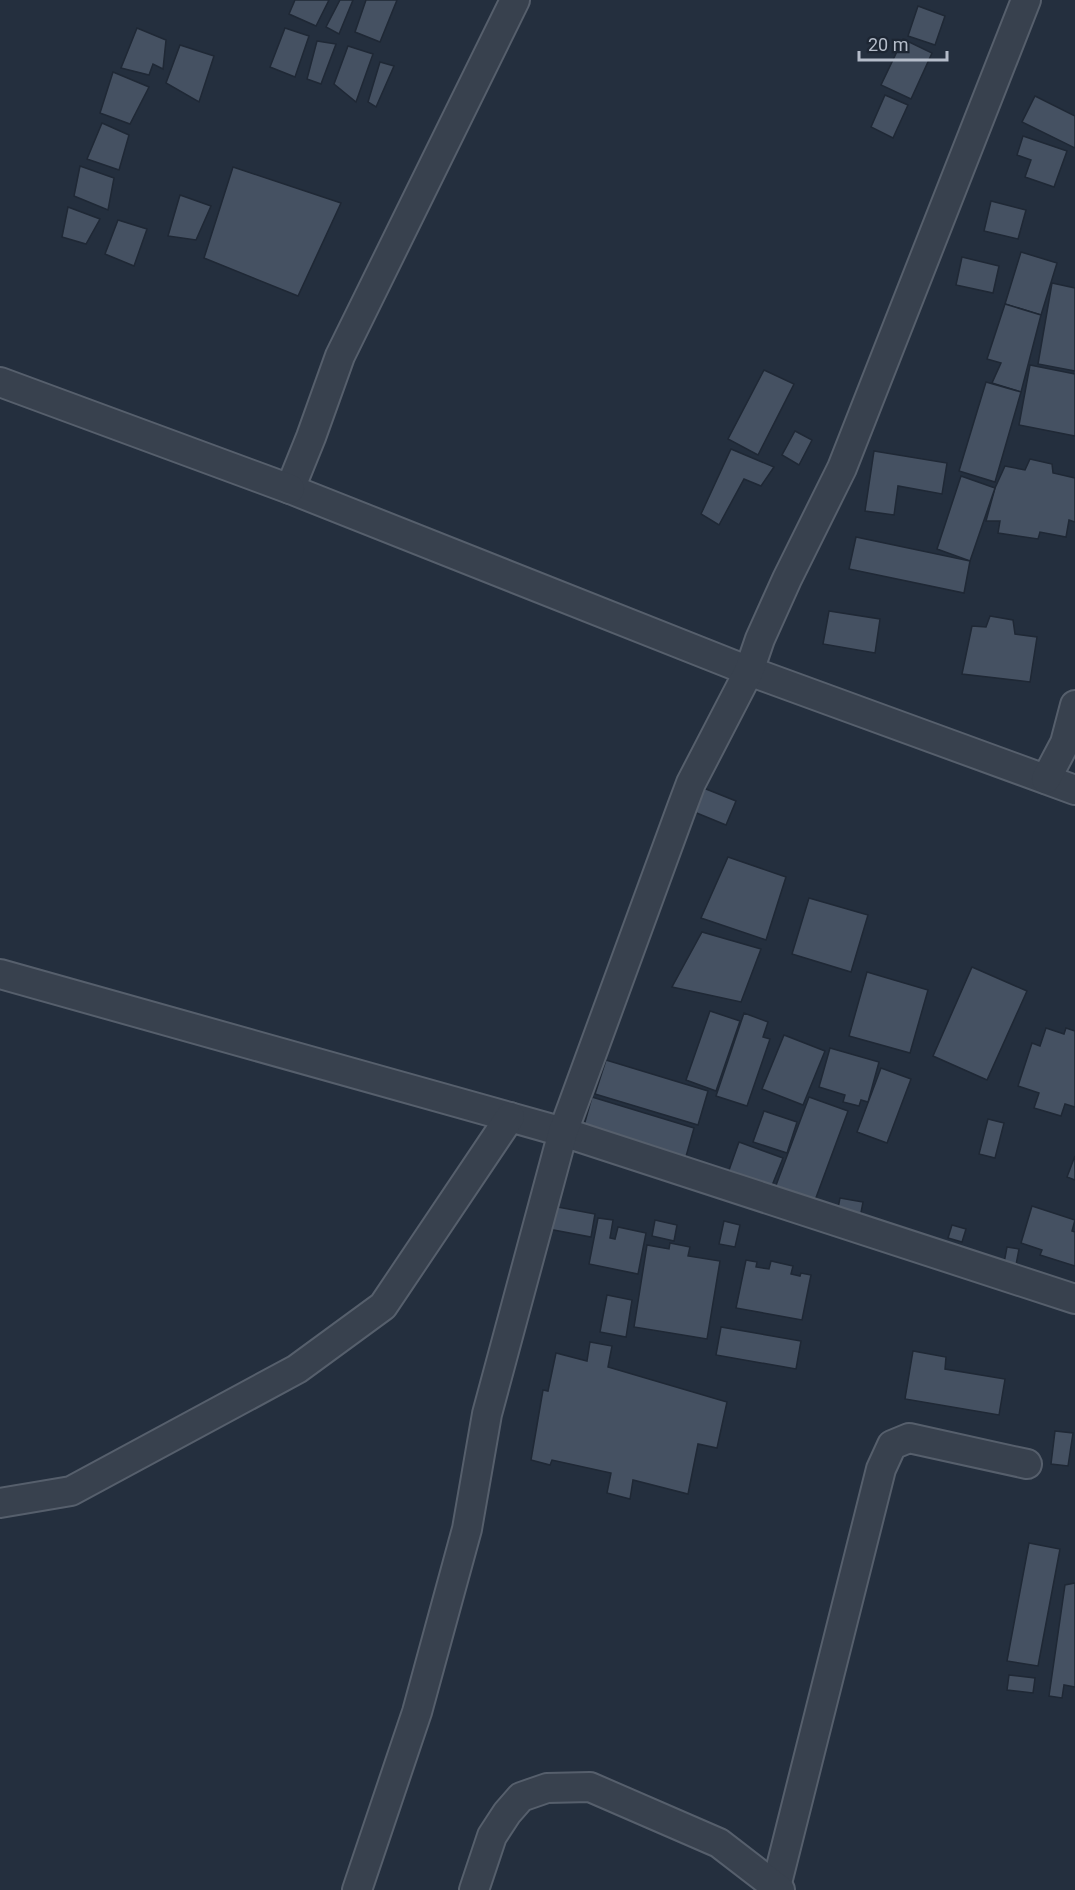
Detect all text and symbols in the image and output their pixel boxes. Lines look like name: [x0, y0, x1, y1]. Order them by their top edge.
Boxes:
scale bar: [859, 24, 948, 62]
text: 20 m: [868, 34, 908, 55]

